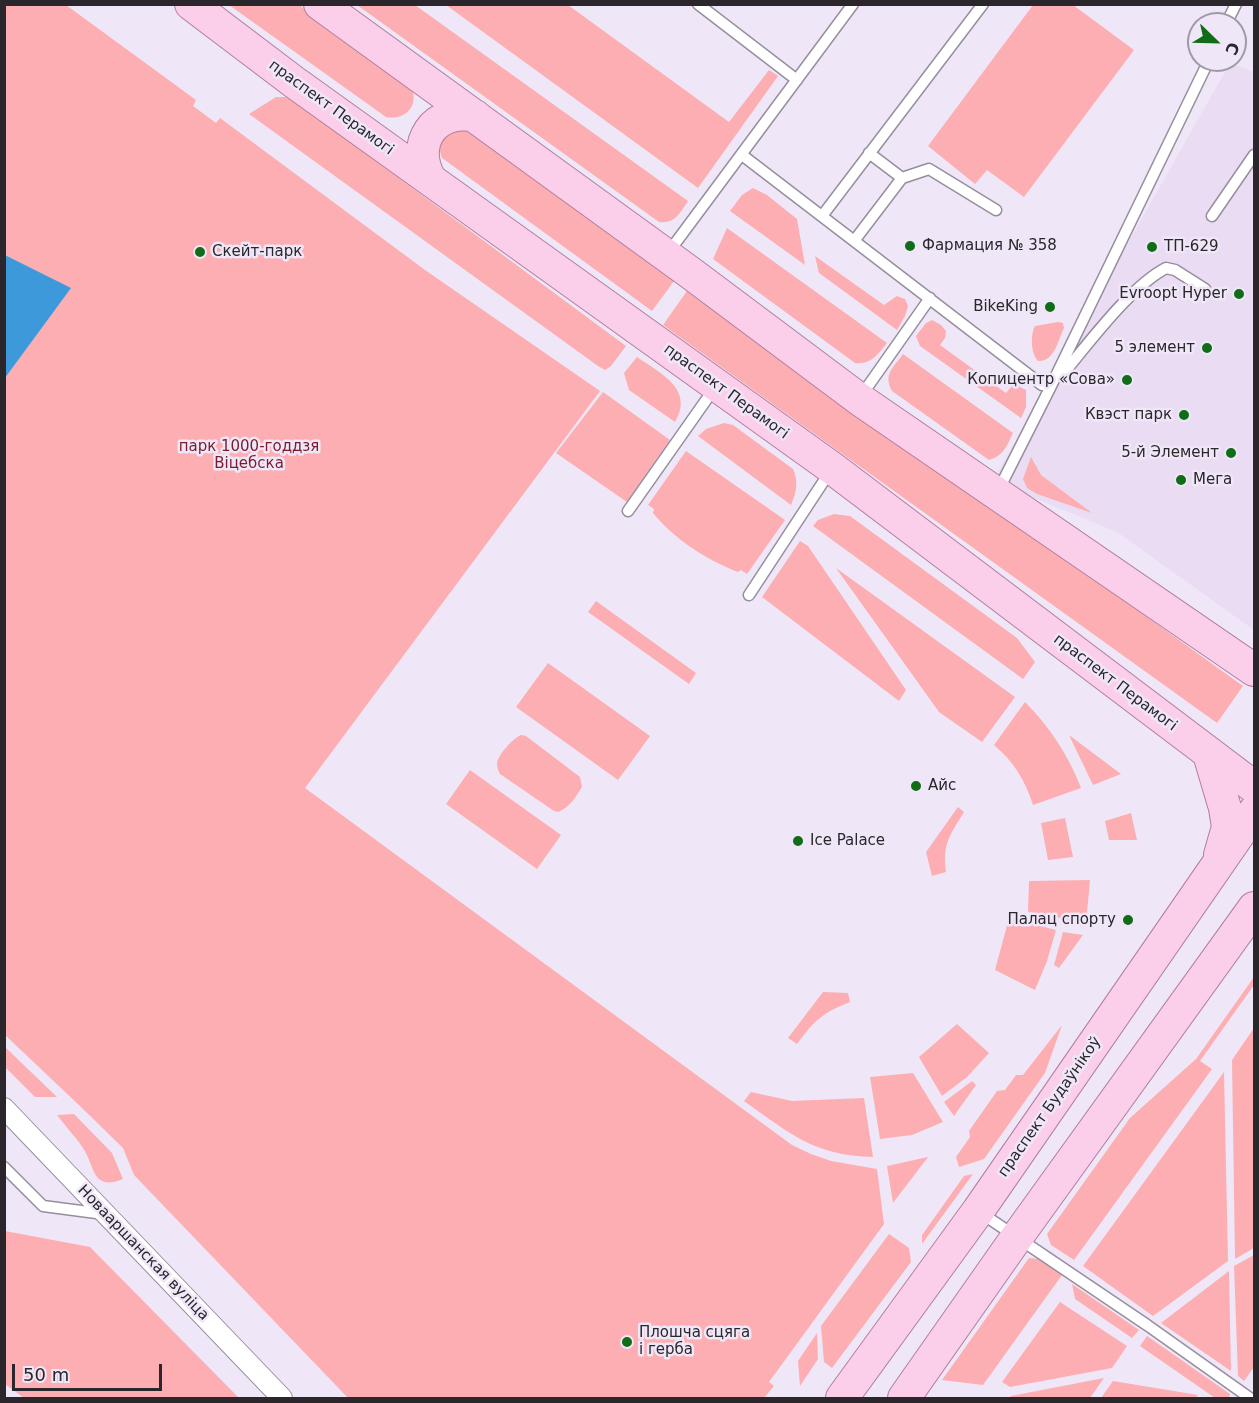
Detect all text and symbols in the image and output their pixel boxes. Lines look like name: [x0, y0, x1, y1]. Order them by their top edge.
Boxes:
north arrow: [1187, 12, 1247, 72]
text: С: [1221, 39, 1243, 58]
street label: праспект Перамогі: [265, 57, 397, 159]
place label: Фармация № 358: [922, 237, 1057, 255]
place label: ТП-629: [1164, 238, 1218, 256]
marker: Фармация № 358: [903, 239, 917, 253]
marker: ТП-629: [1145, 240, 1159, 254]
place label: Скейт-парк: [212, 243, 302, 261]
marker: Скейт-парк: [193, 245, 207, 259]
place label: Evroopt Hyper: [1119, 285, 1227, 303]
marker: Evroopt Hyper: [1232, 287, 1246, 301]
place label: BikeKing: [973, 298, 1038, 316]
marker: BikeKing: [1043, 300, 1057, 314]
place label: 5 элемент: [1115, 339, 1195, 357]
street label: праспект Перамогі: [660, 341, 792, 443]
marker: 5 элемент: [1200, 341, 1214, 355]
place label: Копицентр «Сова»: [967, 371, 1115, 389]
marker: Копицентр «Сова»: [1120, 373, 1134, 387]
place label: Квэст парк: [1085, 406, 1172, 424]
marker: Квэст парк: [1177, 408, 1191, 422]
park label: парк 1000-годдзя Віцебска: [179, 438, 319, 473]
place label: 5-й Элемент: [1121, 444, 1219, 462]
marker: 5-й Элемент: [1224, 446, 1238, 460]
place label: Мега: [1193, 471, 1232, 489]
marker: Мега: [1174, 473, 1188, 487]
street label: праспект Перамогі: [1050, 631, 1180, 735]
place label: Айс: [928, 777, 956, 795]
marker: Айс: [909, 779, 923, 793]
place label: Ice Palace: [810, 832, 885, 850]
marker: Ice Palace: [791, 834, 805, 848]
place label: Палац спорту: [1007, 911, 1116, 929]
marker: Палац спорту: [1121, 913, 1135, 927]
street label: праспект Будаўнікоў: [995, 1033, 1105, 1181]
street label: Новааршанская вуліца: [74, 1182, 212, 1324]
place label: Плошча сцяга і герба: [639, 1324, 750, 1359]
marker: Плошча сцяга і герба: [620, 1335, 634, 1349]
scale bar: [15, 1352, 165, 1390]
text: 50 m: [23, 1364, 69, 1385]

